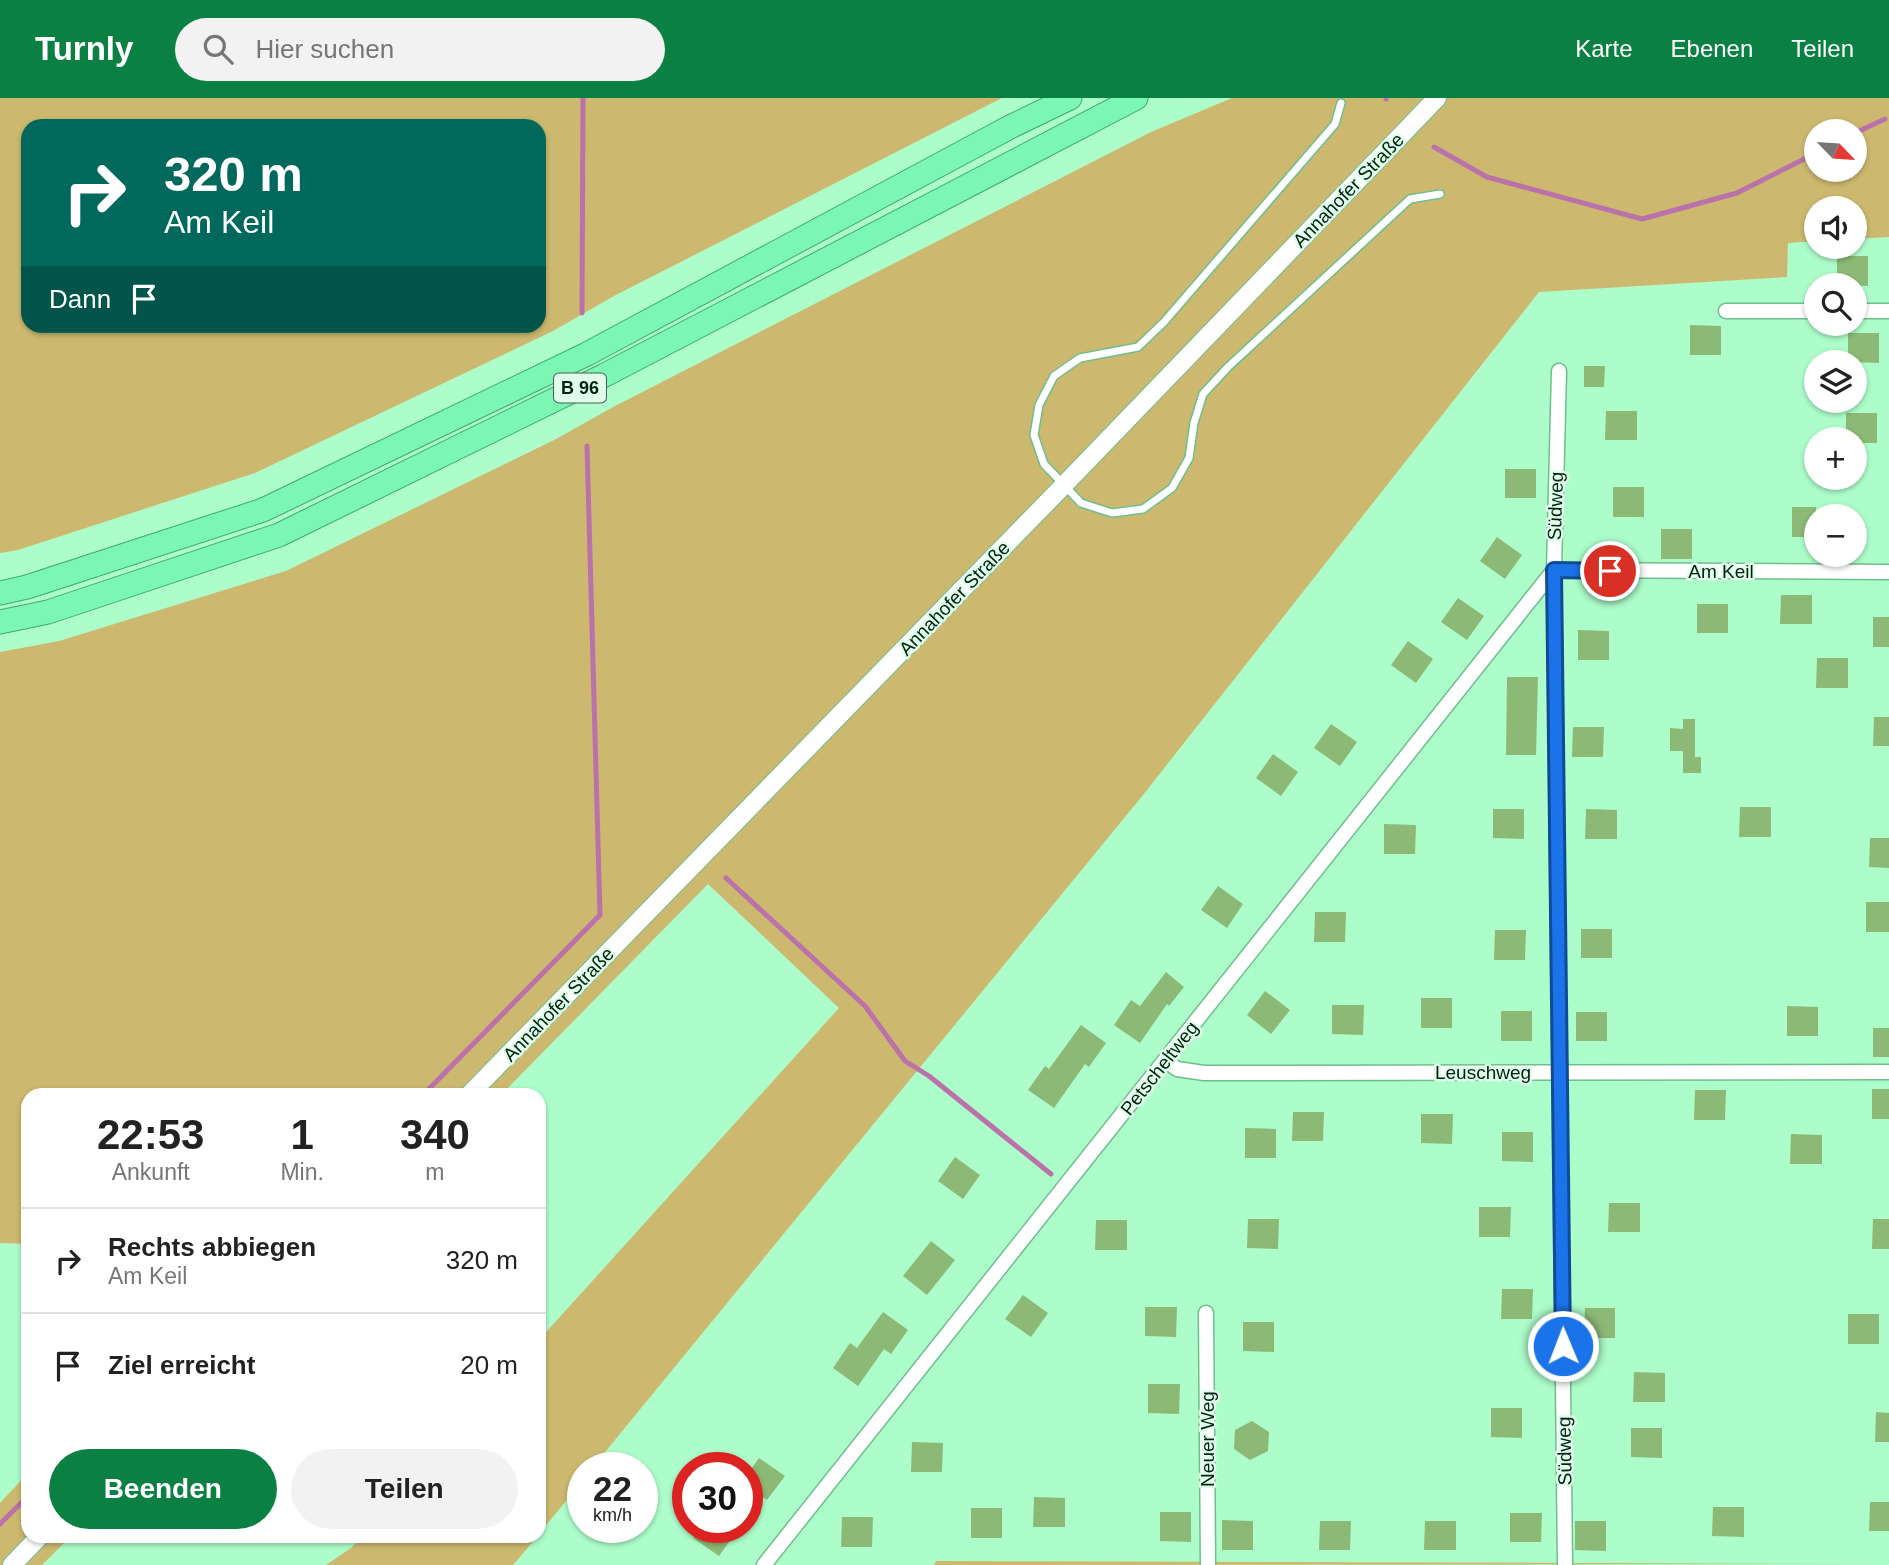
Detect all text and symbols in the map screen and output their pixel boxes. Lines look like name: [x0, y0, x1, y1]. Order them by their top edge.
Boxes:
search box: [175, 18, 665, 81]
text: Turnly: [35, 30, 133, 67]
icon: search: [199, 30, 237, 68]
text: Hier suchen: [255, 34, 394, 64]
text: Karte: [1575, 35, 1633, 62]
text: Ebenen: [1671, 35, 1753, 62]
text: Teilen: [1791, 35, 1854, 62]
north arrow: [1804, 119, 1867, 182]
map controls: [1804, 119, 1867, 567]
street label: Annahofer Straße: [1289, 129, 1408, 252]
icon: right: [49, 147, 140, 238]
text: 320 m: [164, 147, 303, 201]
button: sound: [1804, 196, 1867, 259]
text: Am Keil: [164, 204, 274, 240]
button: search: [1804, 273, 1867, 336]
icon: arrive: [125, 280, 163, 318]
text: Dann: [49, 284, 111, 314]
button: layers: [1804, 350, 1867, 413]
road number: B 96: [554, 374, 606, 402]
button: +: [1804, 427, 1867, 490]
street label: Südweg: [1544, 471, 1567, 541]
button: −: [1804, 504, 1867, 567]
street label: Annahofer Straße: [895, 537, 1014, 660]
pin: [1580, 541, 1640, 601]
icon: arrive: [1591, 552, 1629, 590]
street label: Am Keil: [1688, 561, 1754, 582]
street label: Annahofer Straße: [499, 943, 618, 1066]
street label: Petscheltweg: [1116, 1017, 1202, 1119]
street label: Leuschweg: [1435, 1062, 1531, 1083]
text: 22:53: [97, 1111, 204, 1158]
text: 1: [290, 1111, 314, 1158]
text: 340: [400, 1111, 470, 1158]
text: Ankunft: [112, 1159, 190, 1185]
text: Min.: [280, 1159, 324, 1185]
text: m: [425, 1159, 445, 1185]
text: Rechts abbiegen: [108, 1232, 316, 1262]
icon: right: [49, 1242, 87, 1280]
text: 320 m: [446, 1245, 518, 1275]
text: Am Keil: [108, 1263, 187, 1289]
position arrow: [1526, 1309, 1600, 1383]
icon: arrive: [49, 1347, 87, 1385]
text: Ziel erreicht: [108, 1350, 255, 1380]
text: 20 m: [460, 1350, 518, 1380]
street label: Neuer Weg: [1197, 1391, 1218, 1487]
street label: Südweg: [1553, 1416, 1576, 1486]
button: Beenden: [49, 1449, 277, 1529]
button: Teilen: [291, 1449, 518, 1529]
speed limit sign: 30: [672, 1452, 763, 1543]
text: 22: [593, 1469, 632, 1508]
text: km/h: [593, 1505, 632, 1525]

